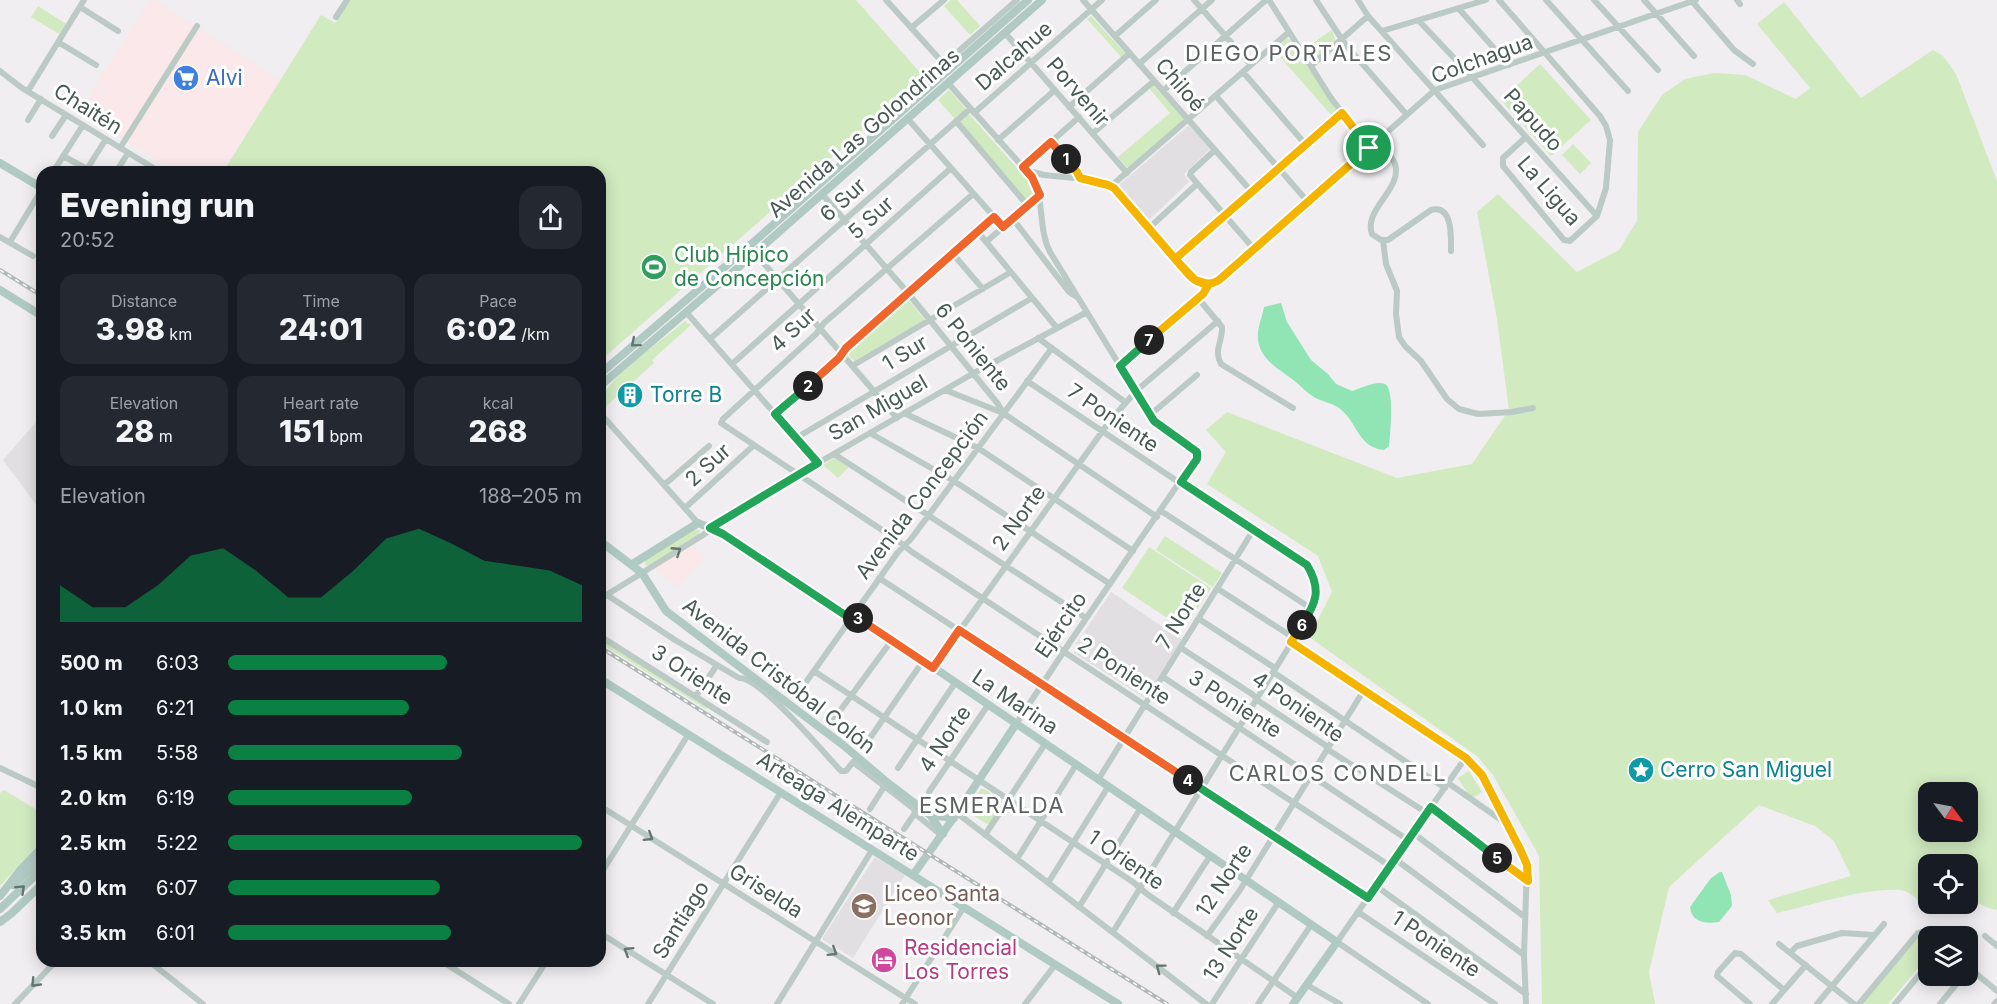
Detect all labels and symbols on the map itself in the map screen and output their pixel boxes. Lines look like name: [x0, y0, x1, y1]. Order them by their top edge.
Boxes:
street label: Dalcahue: [970, 16, 1057, 96]
street label: Colchagua: [1428, 29, 1536, 88]
district label: DIEGO PORTALES: [1185, 40, 1393, 66]
street label: Avenida Las Golondrinas: [763, 43, 964, 222]
street label: Porvenir: [1042, 52, 1115, 131]
street label: Chiloé: [1150, 53, 1210, 117]
supermarket icon: Alvi: [171, 63, 201, 93]
place label: Alvi: [206, 65, 243, 90]
street label: Chaitén: [49, 78, 127, 139]
street label: Papudo: [1499, 83, 1568, 156]
pin: [1343, 122, 1394, 173]
pin: 1: [1051, 144, 1081, 174]
street label: La Ligua: [1513, 151, 1586, 230]
street label: 6 Sur: [815, 173, 871, 227]
street label: 5 Sur: [843, 191, 899, 244]
place label: Club Hípico de Concepción: [674, 242, 825, 291]
sports icon: Club Hípico de Concepción: [639, 252, 669, 282]
street label: 6 Poniente: [930, 298, 1016, 396]
street label: 4 Sur: [765, 302, 821, 357]
pin: 7: [1134, 325, 1164, 355]
street label: 1 Sur: [878, 329, 932, 376]
one-way arrow: [631, 336, 642, 347]
street label: San Miguel: [824, 369, 932, 446]
pin: 2: [793, 371, 823, 401]
street label: 7 Poniente: [1063, 378, 1164, 457]
building icon: Torre B: [615, 380, 645, 410]
place label: Torre B: [650, 382, 722, 407]
street label: Avenida Concepción: [850, 406, 993, 584]
street label: 2 Sur: [680, 438, 736, 491]
street label: 2 Norte: [987, 480, 1051, 555]
one-way arrow: [671, 547, 681, 559]
street label: 7 Norte: [1151, 578, 1211, 653]
street label: Ejército: [1030, 587, 1092, 662]
street label: Avenida Cristóbal Colón: [678, 593, 881, 759]
pin: 3: [843, 603, 873, 633]
pin: 6: [1287, 610, 1317, 640]
street label: 2 Poniente: [1073, 631, 1175, 710]
street label: 3 Oriente: [647, 639, 738, 710]
street label: La Marina: [968, 664, 1063, 739]
street label: 3 Poniente: [1184, 664, 1286, 743]
street label: 4 Poniente: [1248, 666, 1349, 747]
street label: 4 Norte: [913, 701, 976, 777]
street label: Arteaga Alemparte: [753, 747, 924, 867]
place icon: Cerro San Miguel: [1626, 755, 1656, 785]
place label: Cerro San Miguel: [1660, 757, 1832, 782]
district label: CARLOS CONDELL: [1229, 760, 1447, 786]
pin: 4: [1173, 765, 1203, 795]
north arrow: [1918, 782, 1978, 842]
district label: ESMERALDA: [919, 792, 1065, 818]
street label: 1 Oriente: [1083, 824, 1169, 895]
one-way arrow: [643, 830, 654, 841]
street label: 12 Norte: [1190, 838, 1257, 921]
pin: 5: [1482, 843, 1512, 873]
street label: Griselda: [725, 858, 808, 923]
street label: Santiago: [647, 876, 714, 963]
place label: Liceo Santa Leonor: [884, 881, 1000, 930]
one-way arrow: [14, 886, 25, 897]
school or university icon: Liceo Santa Leonor: [849, 891, 879, 921]
street label: 13 Norte: [1197, 902, 1264, 985]
street label: 1 Poniente: [1387, 905, 1485, 982]
place label: Residencial Los Torres: [904, 935, 1017, 984]
one-way arrow: [826, 944, 837, 955]
hotel icon: Residencial Los Torres: [869, 945, 899, 975]
one-way arrow: [624, 946, 634, 958]
one-way arrow: [1155, 965, 1166, 976]
one-way arrow: [31, 976, 42, 986]

